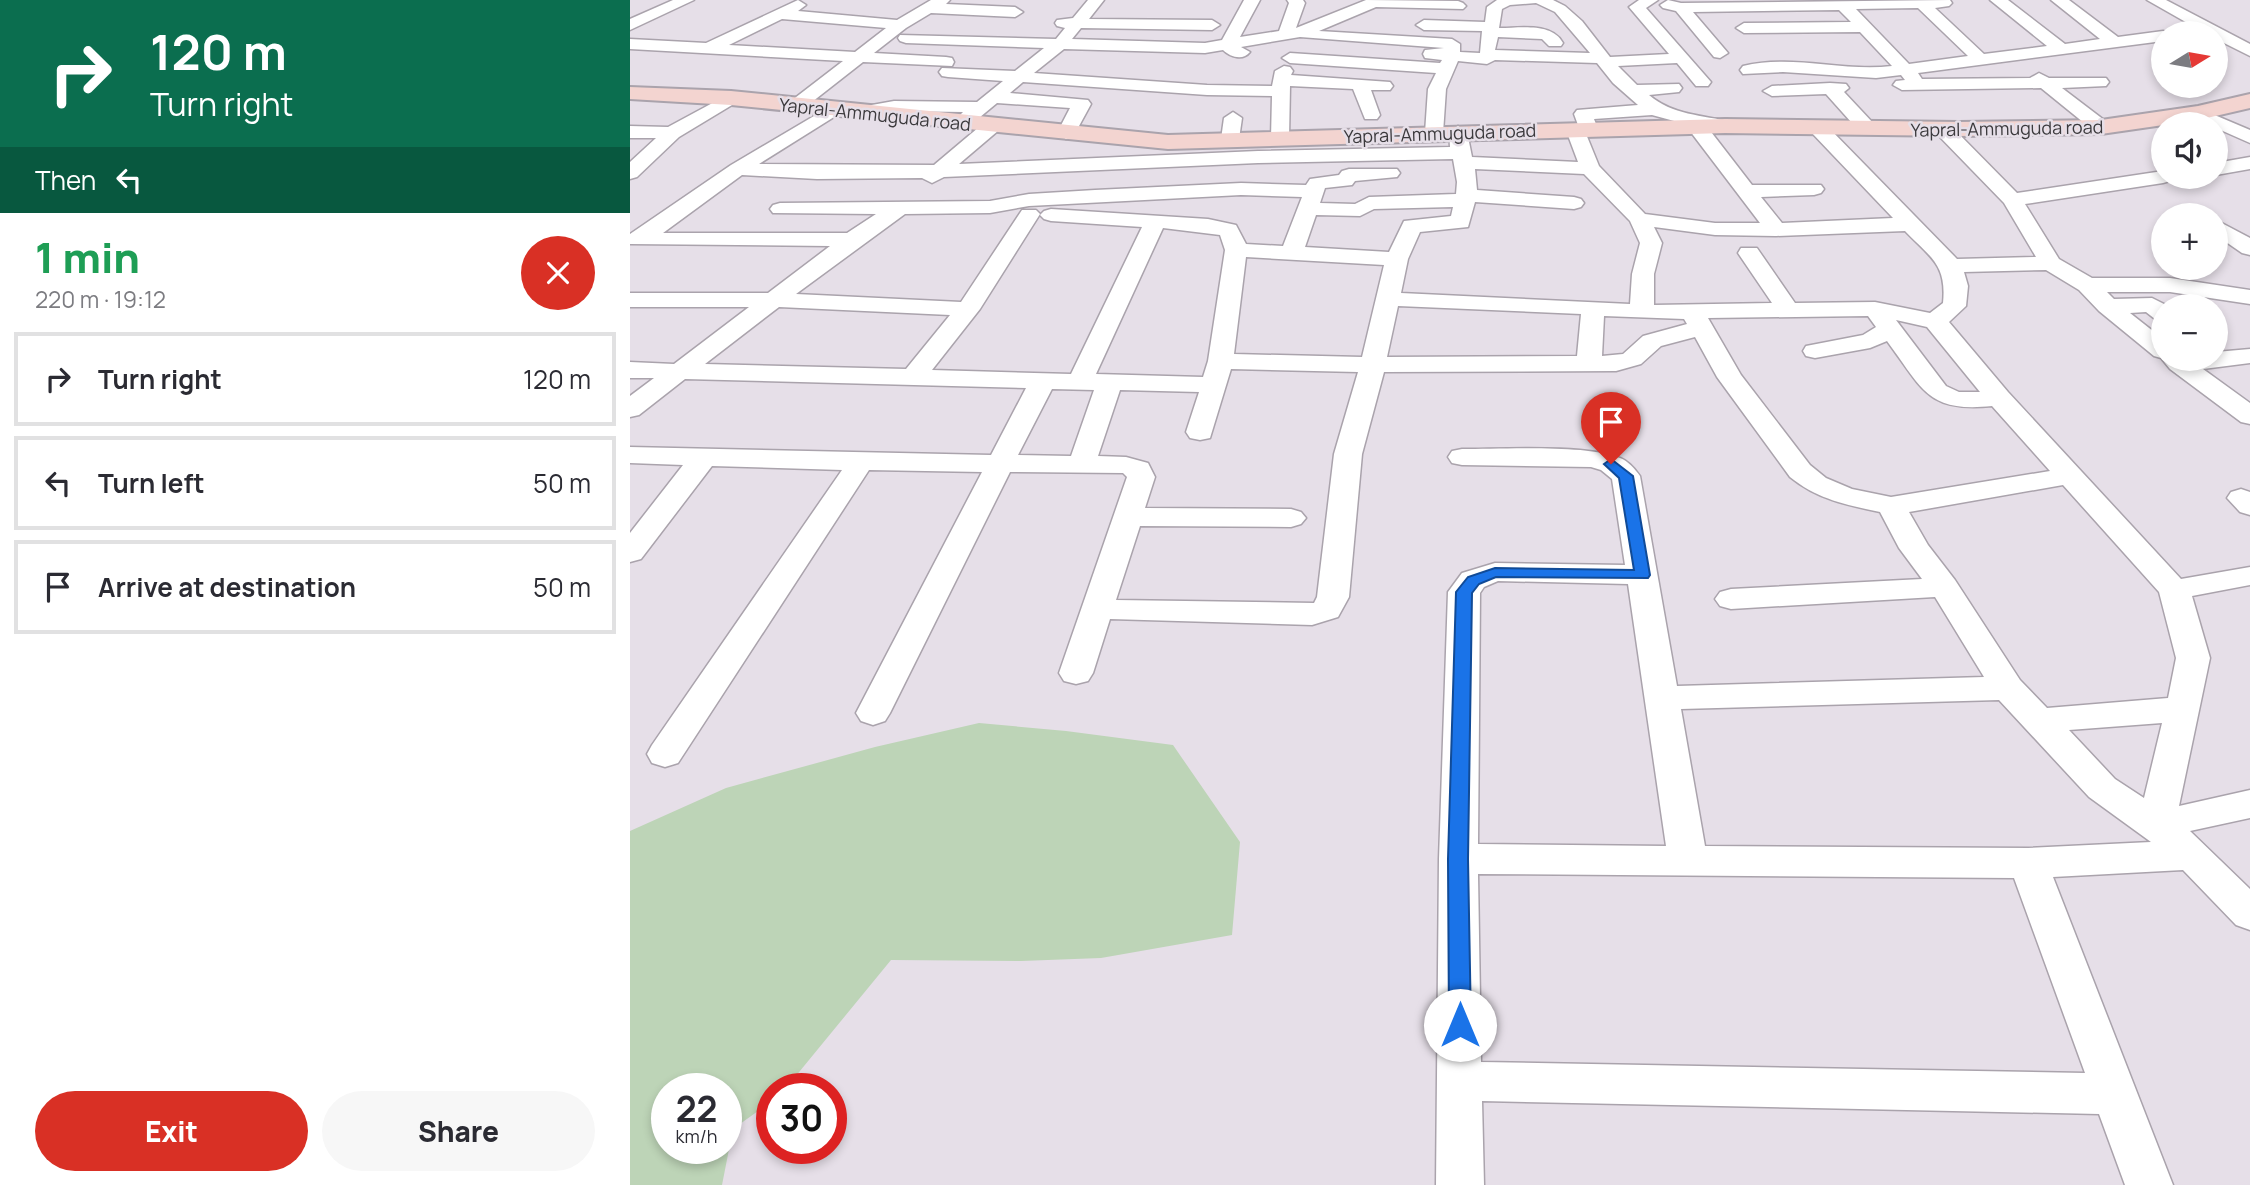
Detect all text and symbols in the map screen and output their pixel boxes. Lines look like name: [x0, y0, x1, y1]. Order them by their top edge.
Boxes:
text: 120 m: [150, 18, 287, 85]
north arrow: [2151, 21, 2228, 98]
map controls: [2151, 21, 2228, 371]
icon: right: [35, 28, 126, 119]
text: Turn right: [150, 82, 293, 126]
street label: Yapral-Ammuguda road: [778, 92, 972, 136]
button: sound: [2151, 112, 2228, 189]
street label: Yapral-Ammuguda road: [1910, 114, 2104, 142]
street label: Yapral-Ammuguda road: [1343, 118, 1537, 148]
icon: left: [110, 161, 148, 199]
text: Then: [35, 162, 96, 198]
button: +: [2151, 203, 2228, 280]
text: 1 min: [35, 228, 140, 286]
button: close: [521, 236, 595, 310]
text: 220 m · 19:12: [35, 283, 166, 315]
button: −: [2151, 294, 2228, 371]
icon: right: [39, 360, 77, 398]
text: Turn right: [98, 361, 222, 397]
text: 120 m: [523, 361, 591, 397]
pin: [1581, 392, 1641, 464]
icon: arrive: [1592, 403, 1630, 441]
icon: left: [39, 464, 77, 502]
text: Turn left: [98, 465, 205, 501]
text: 50 m: [533, 465, 591, 501]
icon: arrive: [39, 568, 77, 606]
text: Arrive at destination: [98, 569, 356, 605]
text: 50 m: [533, 569, 591, 605]
position arrow: [1423, 988, 1497, 1062]
speed limit sign: 30: [756, 1073, 847, 1164]
text: 22: [676, 1085, 717, 1133]
button: Exit: [35, 1091, 308, 1171]
button: Share: [322, 1091, 595, 1171]
text: km/h: [676, 1124, 717, 1148]

